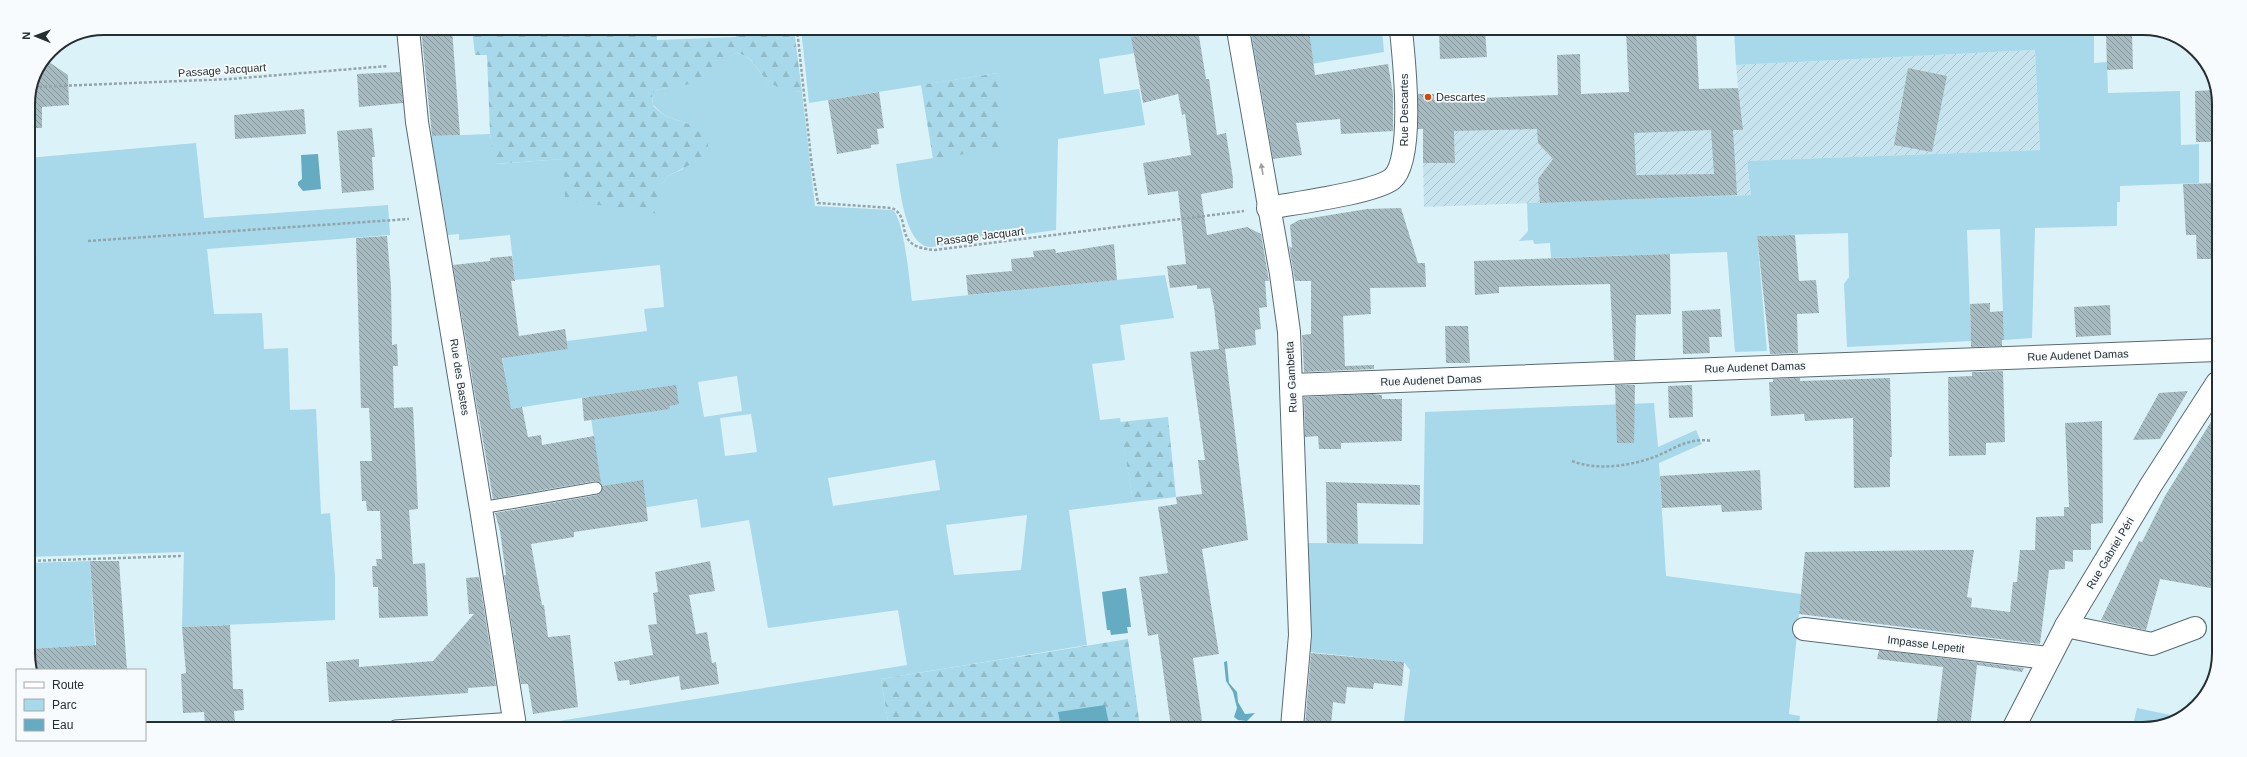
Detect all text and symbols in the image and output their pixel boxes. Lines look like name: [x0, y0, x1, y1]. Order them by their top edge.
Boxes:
north arrow: [16, 16, 56, 56]
text: N: [20, 32, 32, 40]
street label: Passage Jacquart: [178, 61, 266, 79]
street label: Rue Descartes: [1398, 73, 1410, 146]
place label: Descartes: [1436, 91, 1486, 103]
marker: Descartes: [1423, 92, 1433, 102]
one-way arrow: [1259, 163, 1265, 175]
street label: Passage Jacquart: [936, 225, 1024, 247]
street label: Rue des Bastes: [448, 338, 472, 417]
street label: Rue Gambetta: [1283, 340, 1299, 413]
street label: Rue Audenet Damas: [2027, 347, 2129, 363]
street label: Rue Audenet Damas: [1704, 359, 1806, 375]
street label: Rue Audenet Damas: [1380, 372, 1482, 388]
street label: Rue Gabriel Péri: [2084, 515, 2136, 591]
street label: Impasse Lepetit: [1887, 633, 1965, 655]
legend: [16, 669, 146, 741]
text: Route: [52, 678, 84, 692]
text: Parc: [52, 698, 77, 712]
text: Eau: [52, 718, 73, 732]

